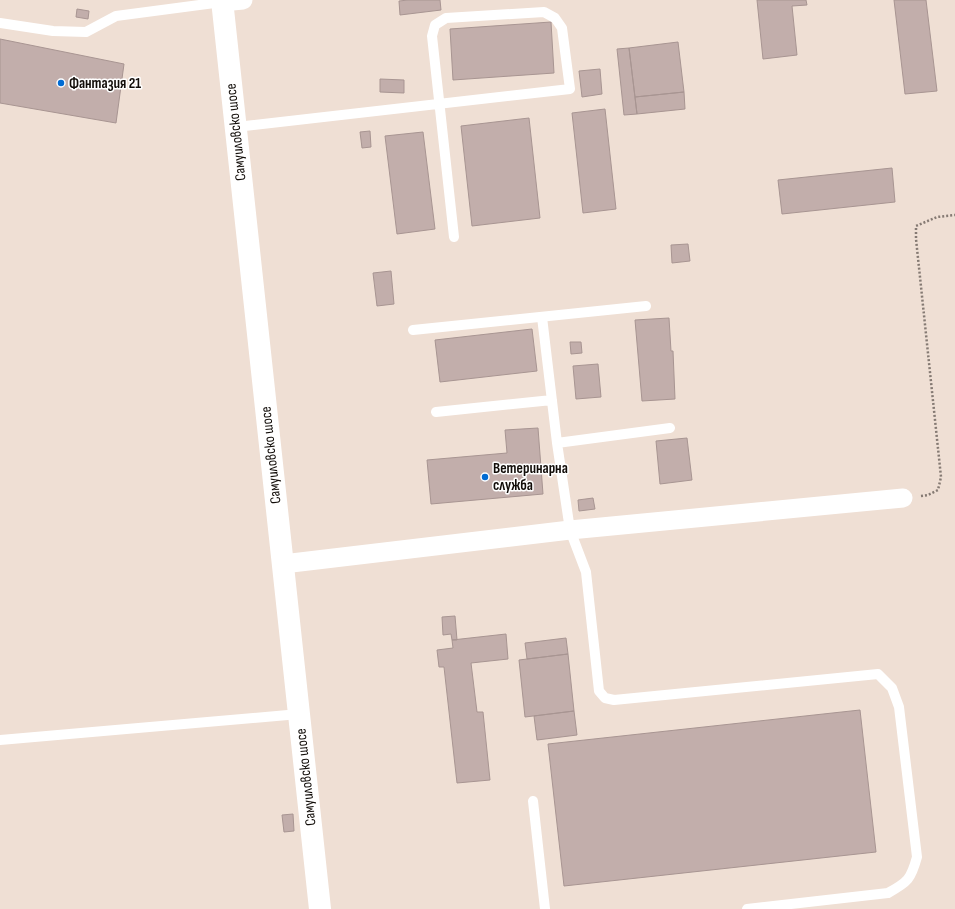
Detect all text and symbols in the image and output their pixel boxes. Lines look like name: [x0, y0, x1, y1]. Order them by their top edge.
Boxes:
place label: Фантазия 21: [69, 74, 141, 93]
marker: Фантазия 21: [56, 78, 66, 88]
street label: Самуиловско шосе: [221, 82, 251, 182]
street label: Самуиловско шосе: [256, 405, 286, 505]
place label: Ветеринарна служба: [493, 459, 568, 495]
marker: Ветеринарна служба: [480, 472, 490, 482]
street label: Самуиловско шосе: [291, 727, 321, 827]

